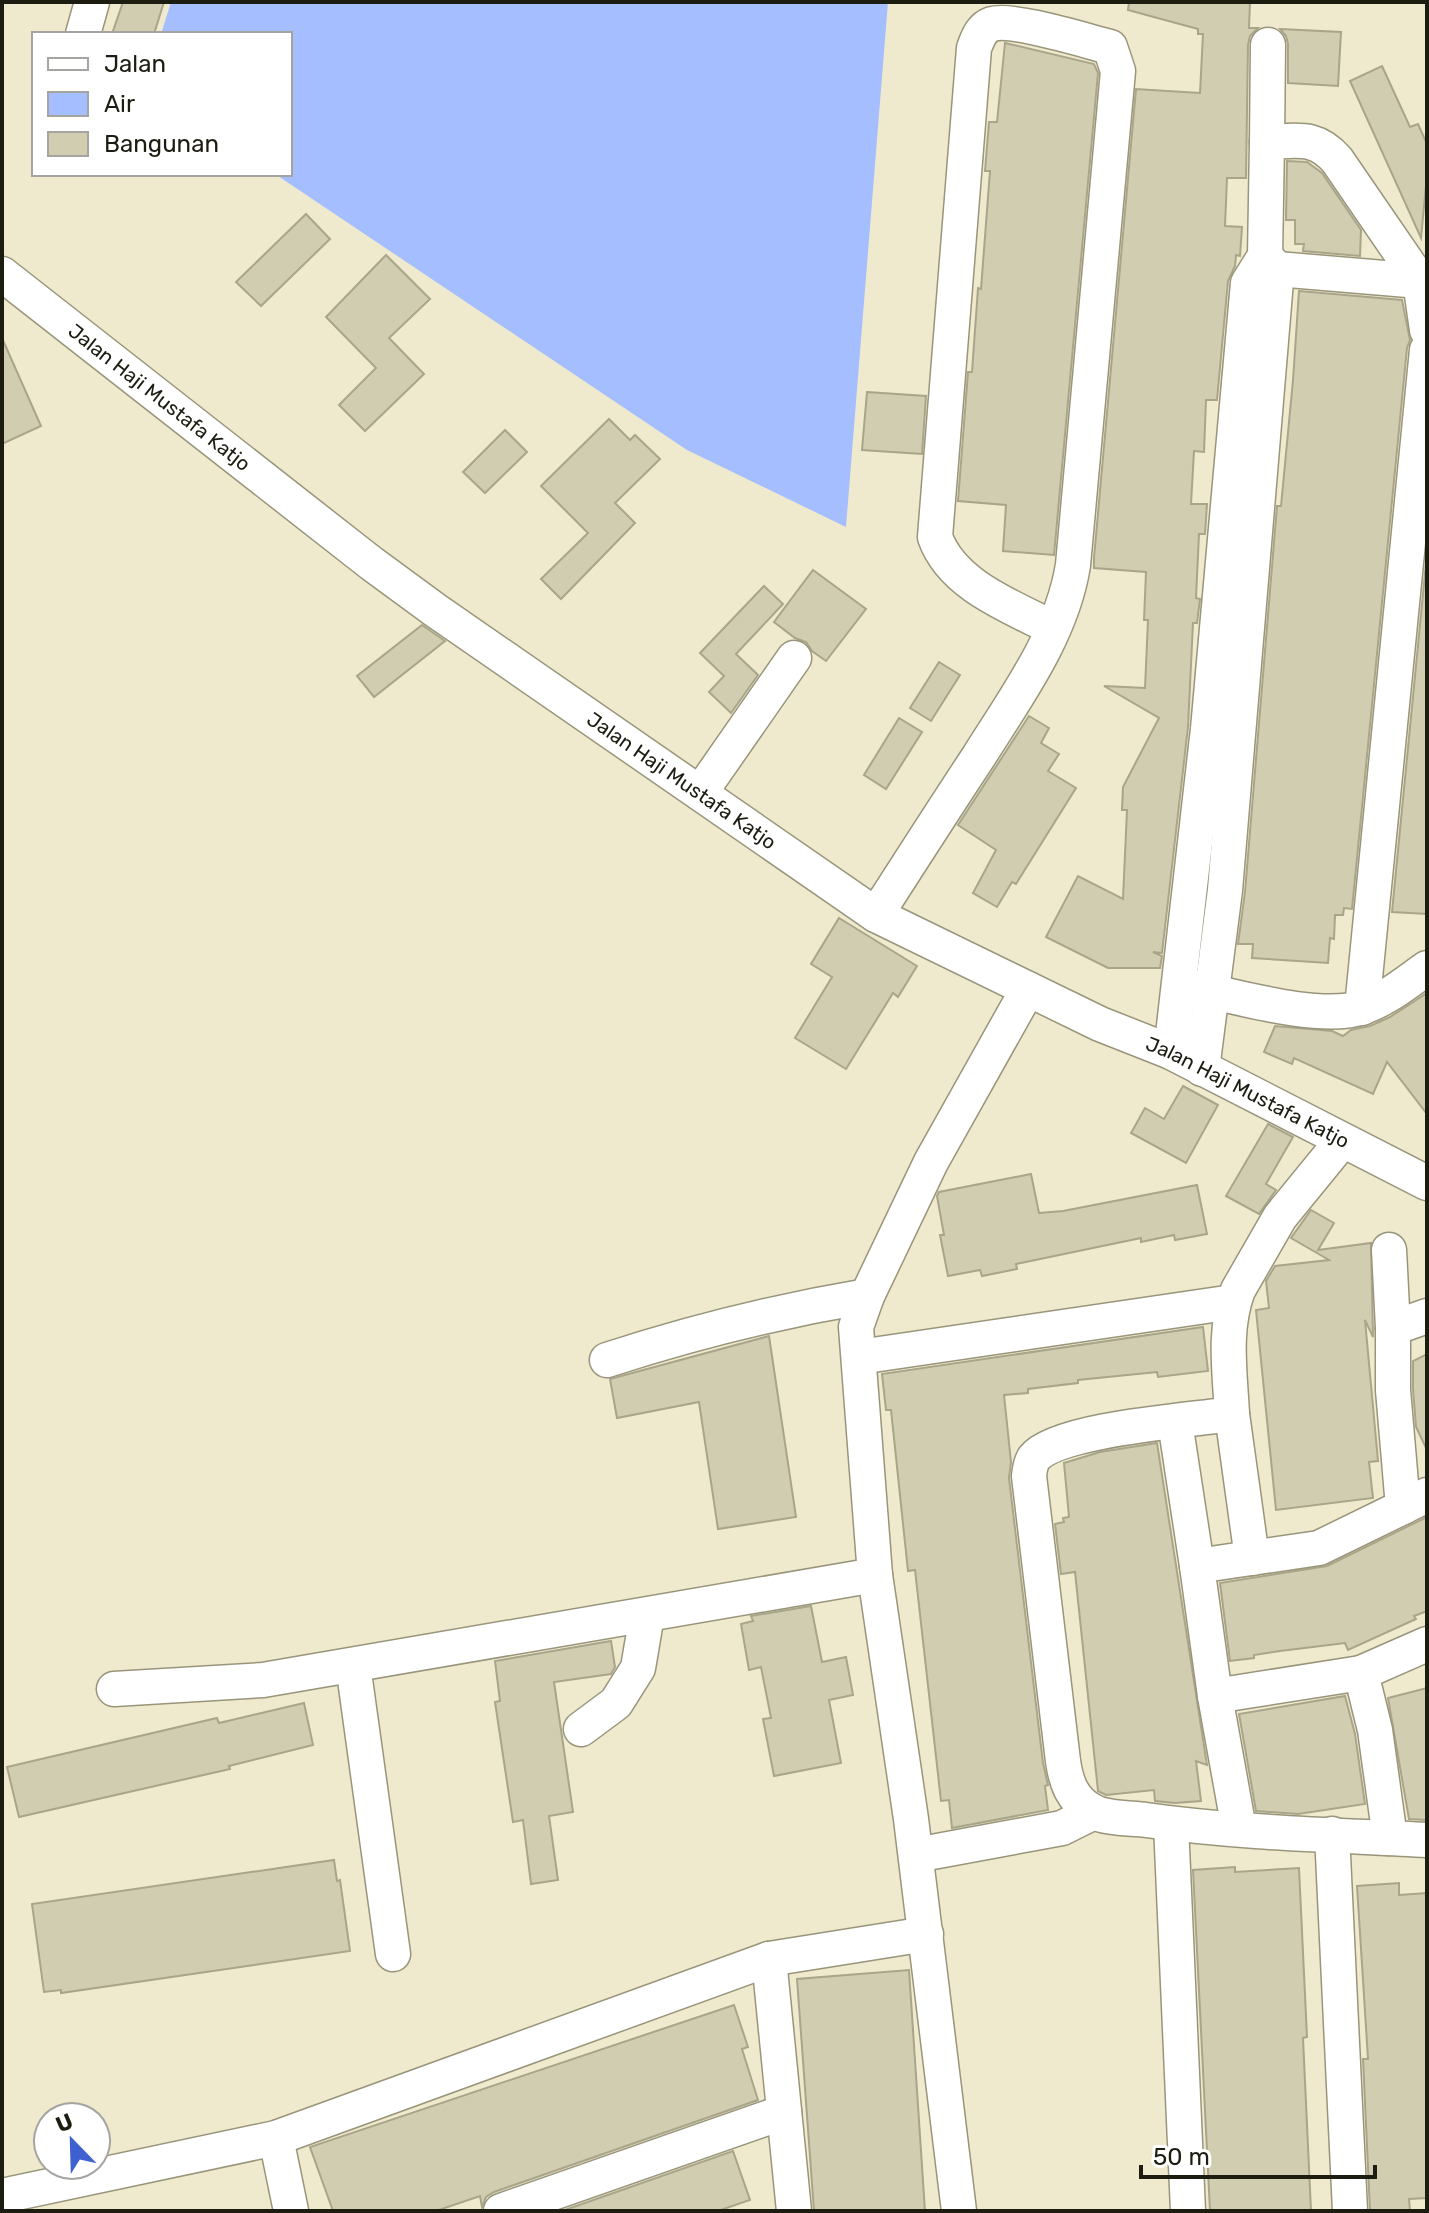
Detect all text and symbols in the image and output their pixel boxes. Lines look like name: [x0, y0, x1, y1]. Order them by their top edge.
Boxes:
legend: [32, 32, 292, 176]
text: Jalan: [104, 50, 166, 78]
text: Air: [104, 90, 135, 118]
text: Bangunan: [104, 130, 219, 158]
street label: Jalan Haji Mustafa Katjo: [64, 319, 255, 476]
street label: Jalan Haji Mustafa Katjo: [582, 707, 781, 854]
street label: Jalan Haji Mustafa Katjo: [1142, 1031, 1353, 1153]
north arrow: [32, 2101, 112, 2181]
text: U: [52, 2108, 77, 2139]
scale bar: [1141, 2129, 1375, 2179]
text: 50 m: [1153, 2143, 1210, 2171]

